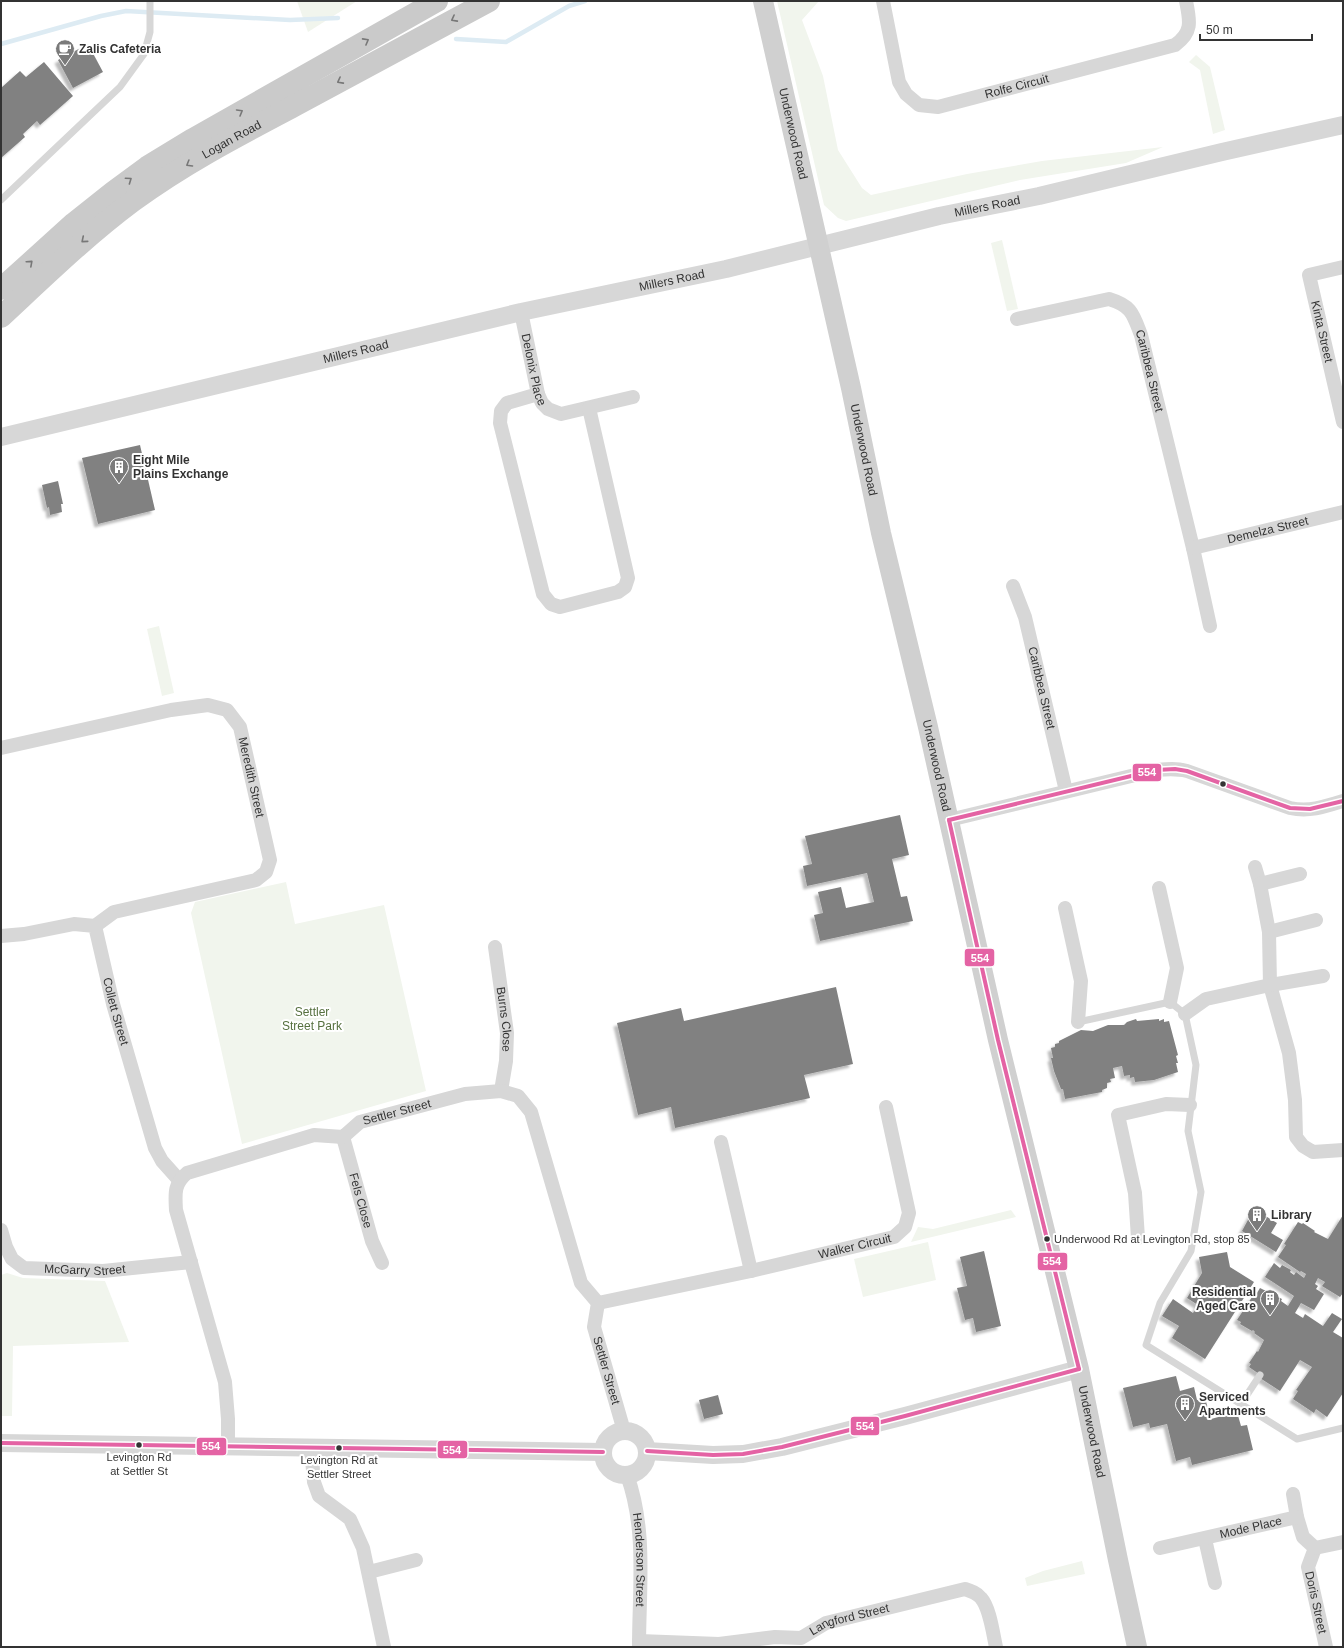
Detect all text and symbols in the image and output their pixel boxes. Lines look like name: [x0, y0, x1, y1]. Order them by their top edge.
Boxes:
one-way arrow: [451, 15, 458, 22]
scale bar: [1200, 16, 1312, 42]
text: 50 m: [1206, 23, 1233, 37]
cafe icon: Zalis Cafeteria: [54, 38, 76, 66]
one-way arrow: [362, 39, 369, 46]
place label: Zalis Cafeteria: [79, 42, 161, 56]
street label: Rolfe Circuit: [983, 71, 1051, 101]
one-way arrow: [337, 76, 344, 84]
street label: Underwood Road: [776, 86, 810, 181]
one-way arrow: [236, 109, 243, 116]
street label: Logan Road: [199, 118, 264, 162]
one-way arrow: [186, 160, 193, 167]
one-way arrow: [125, 178, 132, 185]
street label: Millers Road: [953, 193, 1021, 220]
one-way arrow: [81, 236, 89, 243]
one-way arrow: [25, 260, 33, 268]
street label: Millers Road: [638, 267, 706, 294]
street label: Kinta Street: [1308, 299, 1336, 364]
street label: Caribbea Street: [1133, 327, 1167, 414]
street label: Delonix Place: [519, 332, 549, 408]
street label: Millers Road: [322, 337, 390, 366]
street label: Underwood Road: [847, 403, 880, 497]
place label: Eight Mile Plains Exchange: [133, 453, 229, 481]
building icon: Eight Mile Plains Exchange: [108, 456, 130, 484]
street label: Demelza Street: [1226, 513, 1310, 547]
street label: Caribbea Street: [1025, 645, 1058, 731]
street label: Underwood Road: [919, 718, 954, 813]
street label: Meredith Street: [235, 736, 267, 819]
line badge: 554: [1132, 763, 1162, 782]
text: 554: [1138, 766, 1157, 778]
unlabelled marker: [1218, 779, 1228, 789]
line badge: 554: [964, 948, 995, 967]
text: 554: [971, 952, 990, 964]
street label: Collett Street: [100, 976, 132, 1047]
street label: Burns Close: [494, 986, 514, 1052]
park label: Settler Street Park: [282, 1005, 343, 1033]
street label: Settler Street: [361, 1096, 433, 1128]
street label: Fels Close: [346, 1171, 375, 1230]
building icon: Library: [1246, 1204, 1268, 1232]
place label: Library: [1271, 1208, 1312, 1222]
street label: Walker Circuit: [817, 1231, 893, 1262]
place label: Underwood Rd at Levington Rd, stop 85: [1054, 1233, 1250, 1245]
marker: Underwood Rd at Levington Rd, stop 85: [1042, 1234, 1052, 1244]
line badge: 554: [1037, 1252, 1068, 1271]
text: 554: [1043, 1255, 1062, 1267]
street label: McGarry Street: [44, 1262, 127, 1278]
place label: Residential Aged Care: [1192, 1285, 1256, 1313]
building icon: Residential Aged Care: [1259, 1288, 1281, 1316]
street label: Settler Street: [590, 1335, 623, 1407]
street label: Underwood Road: [1076, 1384, 1108, 1479]
place label: Serviced Apartments: [1199, 1390, 1266, 1418]
building icon: Serviced Apartments: [1174, 1393, 1196, 1421]
line badge: 554: [850, 1416, 880, 1436]
text: 554: [856, 1420, 875, 1432]
line badge: 554: [196, 1437, 227, 1456]
marker: Levington Rd at Settler St: [134, 1440, 144, 1450]
text: 554: [202, 1440, 221, 1452]
line badge: 554: [437, 1440, 468, 1459]
marker: Levington Rd at Settler Street: [334, 1443, 344, 1453]
text: 554: [443, 1444, 462, 1456]
place label: Levington Rd at Settler St: [107, 1451, 171, 1477]
place label: Levington Rd at Settler Street: [300, 1454, 378, 1480]
street label: Henderson Street: [630, 1512, 648, 1608]
street label: Mode Place: [1218, 1514, 1284, 1541]
street label: Doris Street: [1302, 1570, 1330, 1635]
street label: Langford Street: [807, 1601, 891, 1638]

